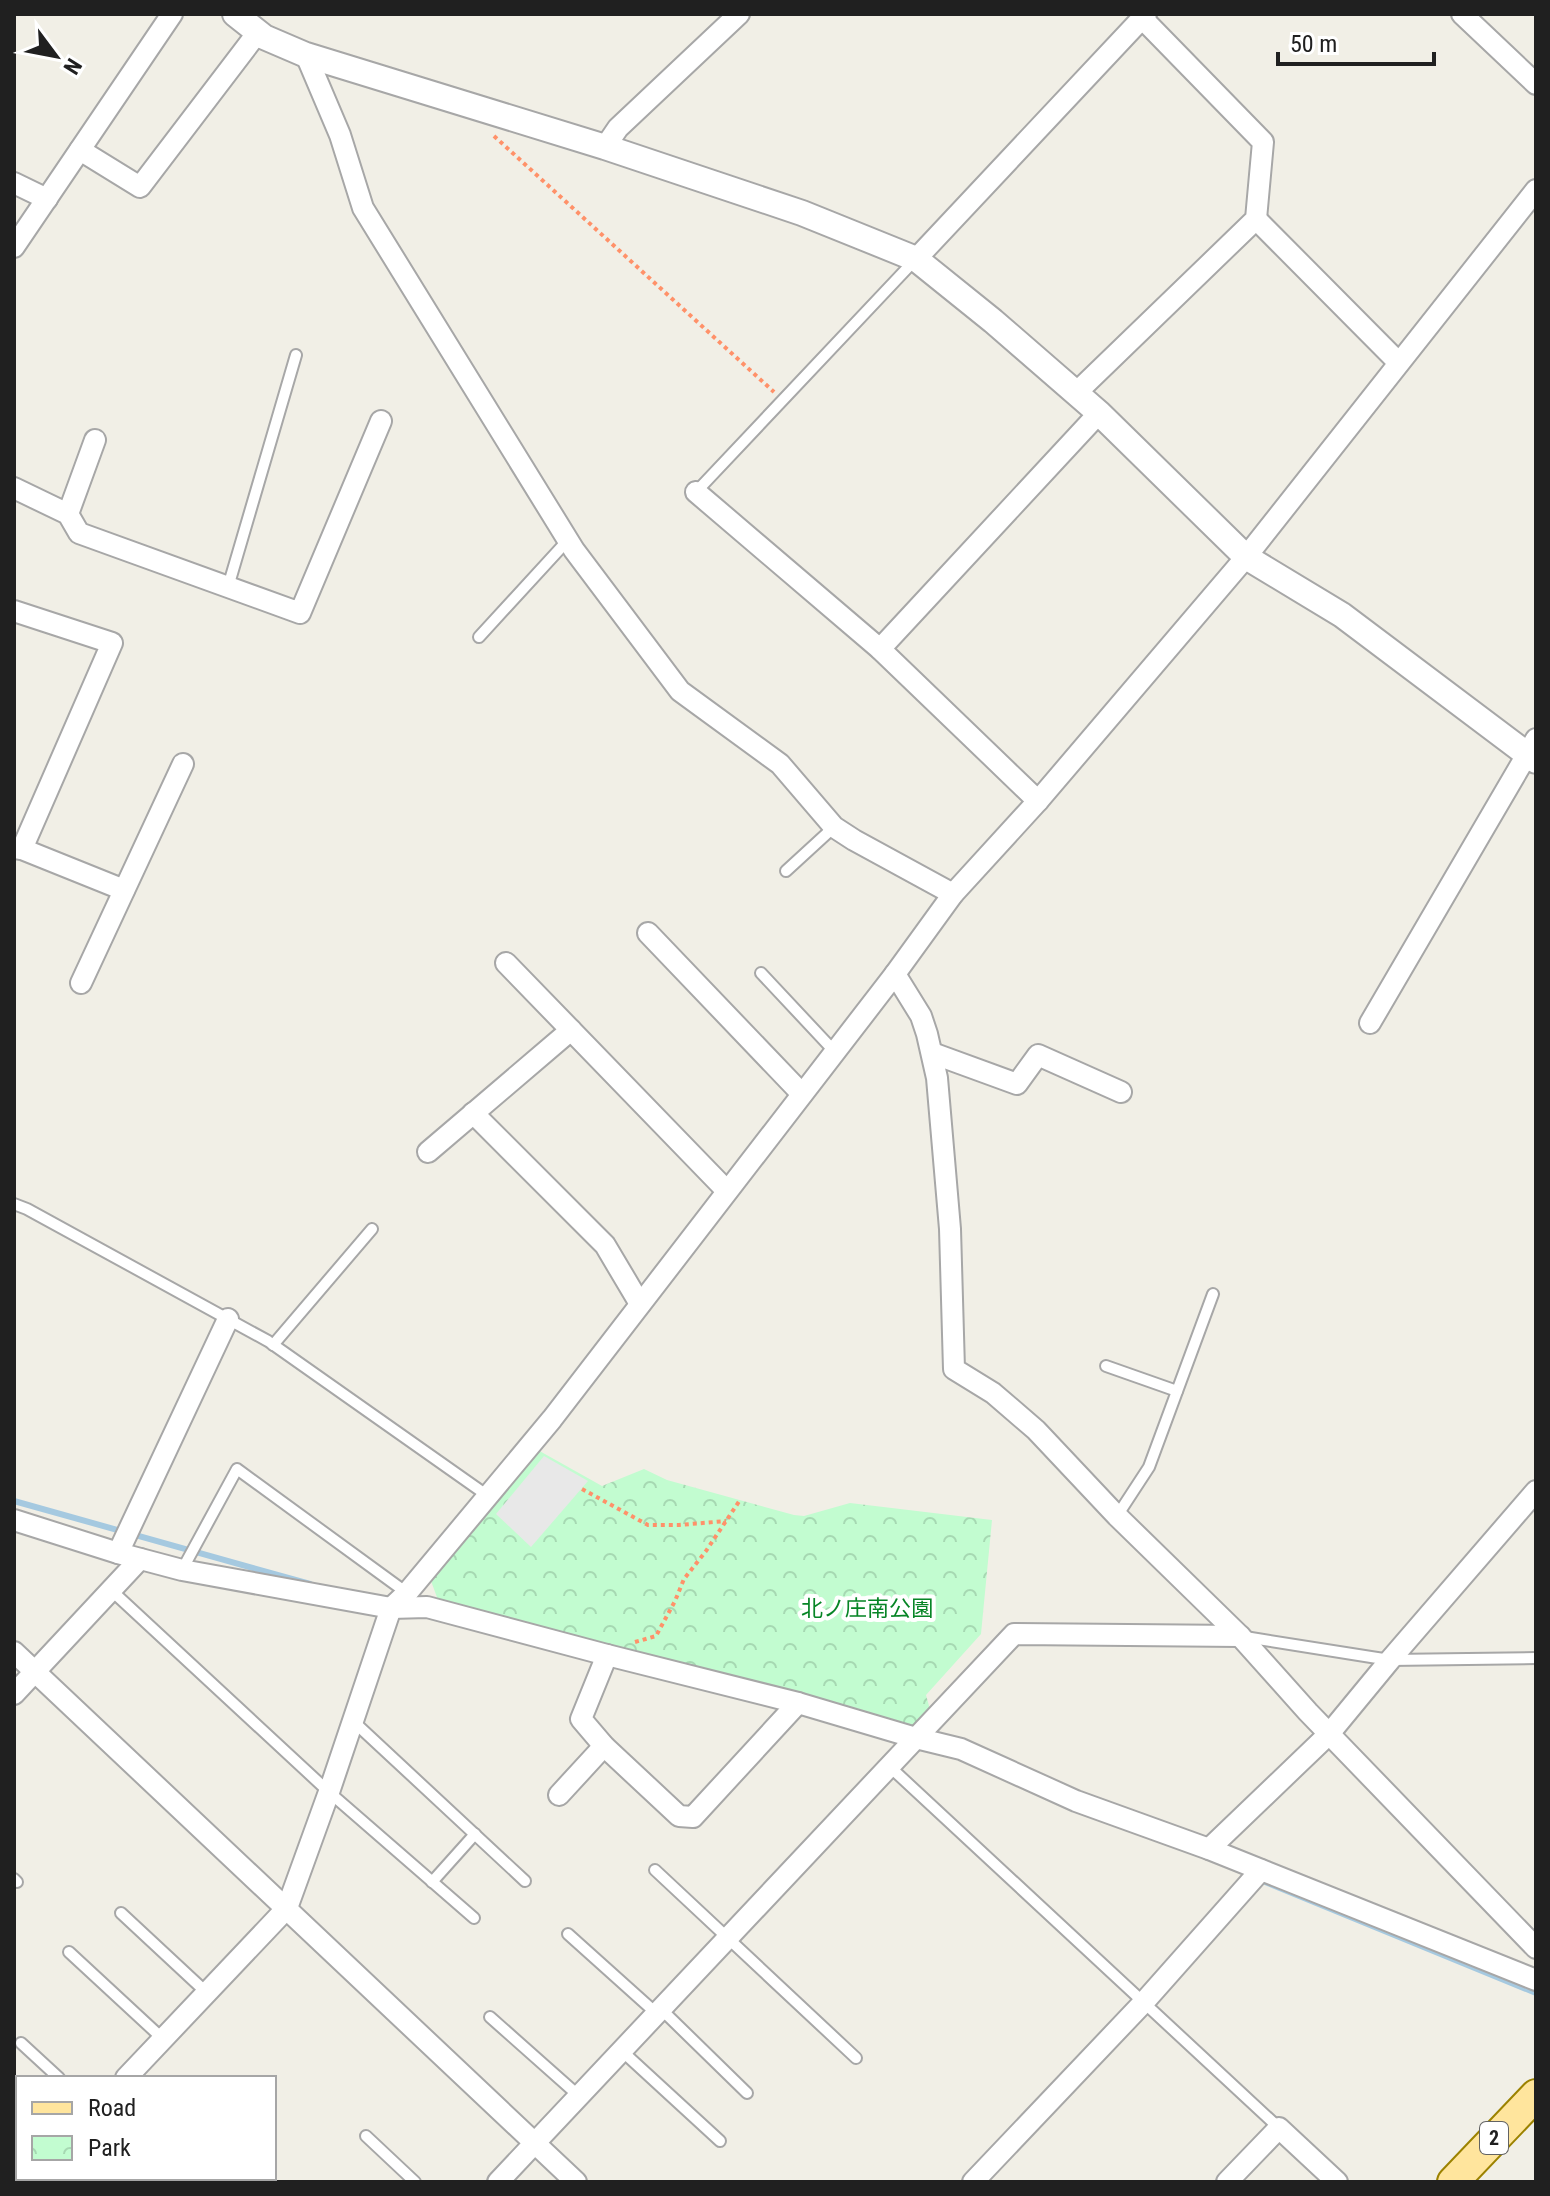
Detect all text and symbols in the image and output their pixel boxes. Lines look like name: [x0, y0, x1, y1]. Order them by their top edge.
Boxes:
north arrow: [16, 16, 96, 96]
scale bar: [1278, 16, 1434, 66]
text: 50 m: [1290, 30, 1337, 58]
text: N: [58, 54, 87, 79]
park label: 北ノ庄南公園: [801, 1596, 933, 1621]
legend: [16, 2076, 276, 2180]
text: Road: [88, 2094, 136, 2122]
road number: 2: [1480, 2122, 1508, 2154]
text: Park: [88, 2134, 131, 2162]

